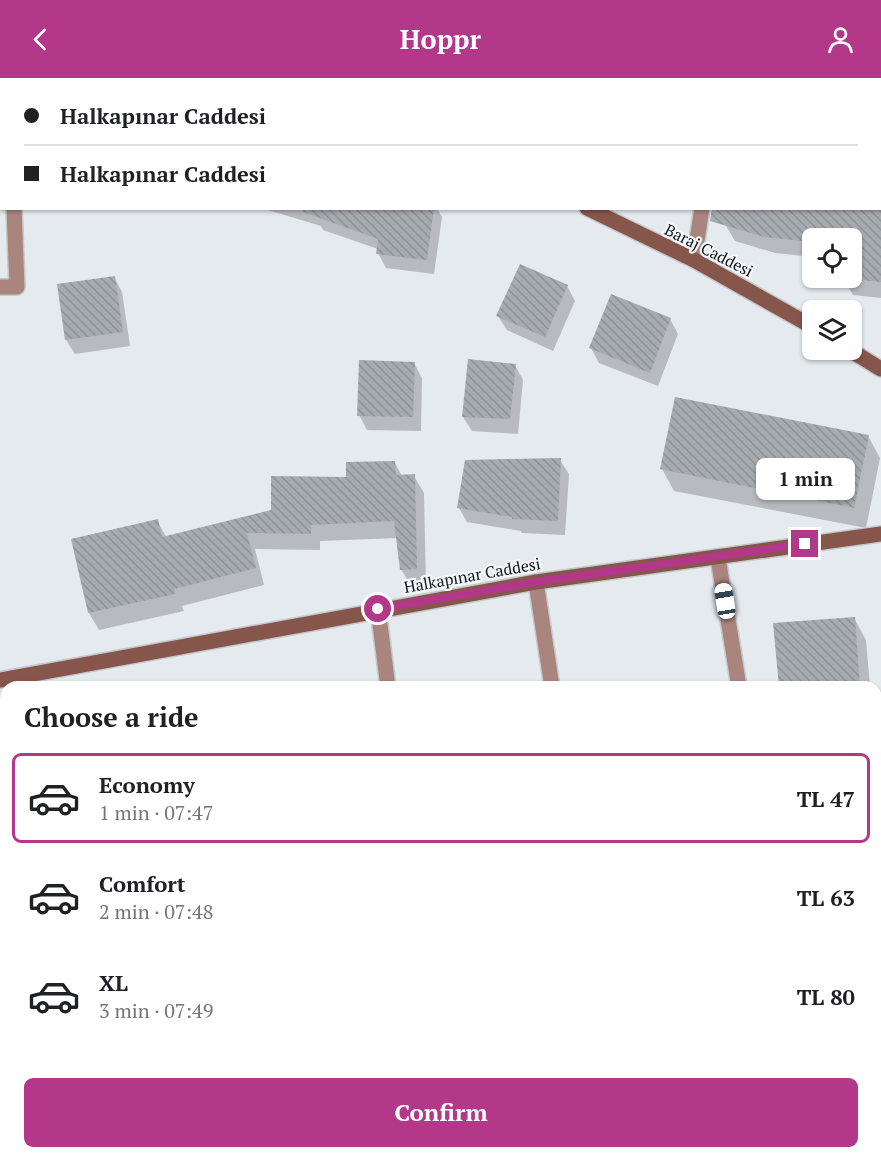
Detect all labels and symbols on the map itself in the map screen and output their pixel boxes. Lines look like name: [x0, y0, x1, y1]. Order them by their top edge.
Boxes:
street label: Baraj Caddesi: [661, 218, 757, 282]
callout: 1 min: [756, 457, 854, 499]
route end: [791, 530, 818, 557]
street label: Halkapınar Caddesi: [402, 552, 542, 598]
car: [713, 582, 737, 620]
route start: [364, 595, 391, 622]

